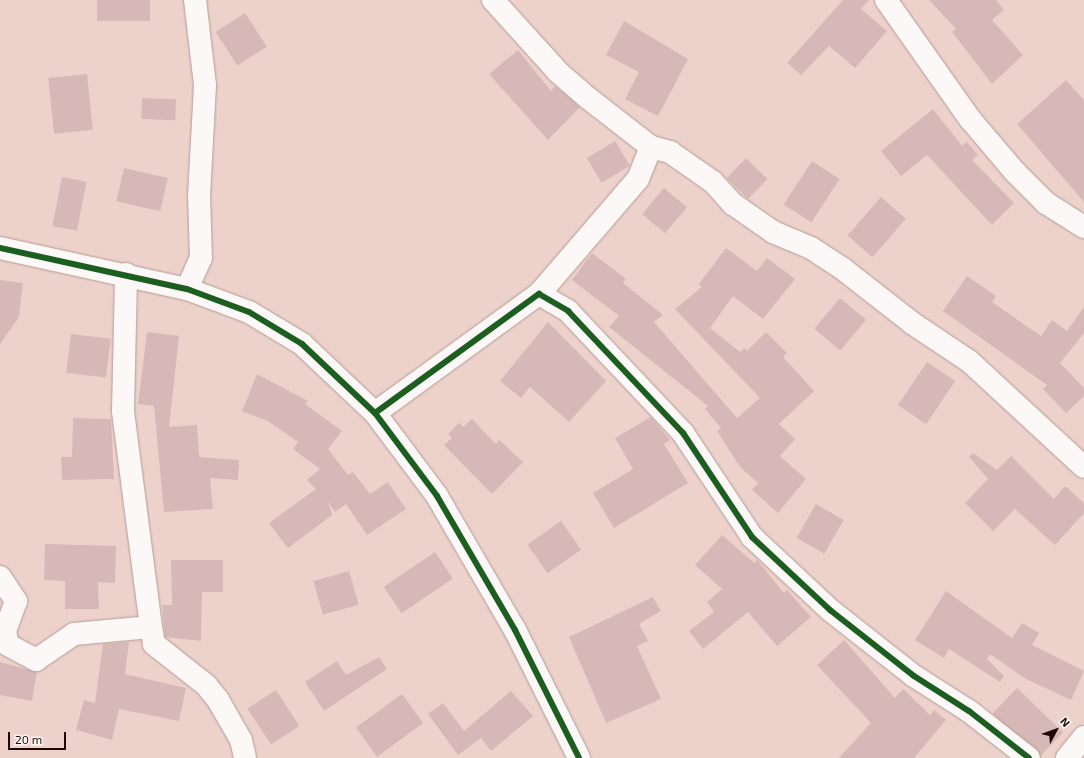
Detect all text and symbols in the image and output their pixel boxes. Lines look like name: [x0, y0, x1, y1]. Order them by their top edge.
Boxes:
north arrow: [1036, 710, 1076, 750]
text: N: [1058, 715, 1073, 729]
scale bar: [10, 724, 68, 750]
text: 20 m: [15, 732, 42, 746]

